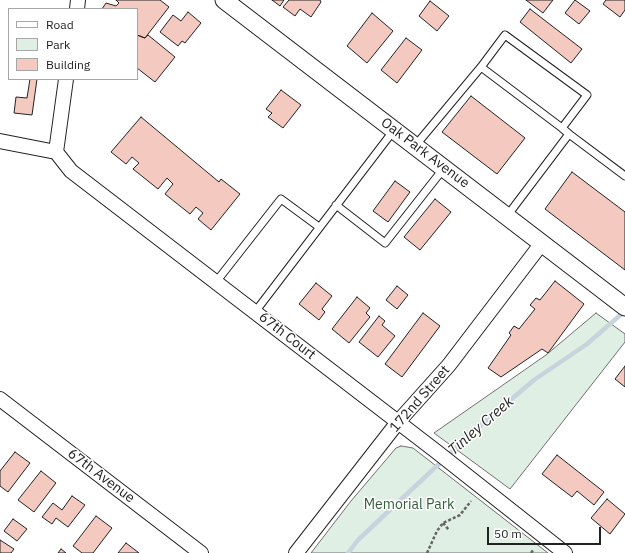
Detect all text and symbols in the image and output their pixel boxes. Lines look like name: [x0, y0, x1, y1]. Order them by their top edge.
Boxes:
legend: [8, 8, 138, 80]
text: Road: [46, 17, 74, 32]
text: Park: [46, 37, 70, 52]
text: Building: [46, 57, 90, 72]
street label: Oak Park Avenue: [377, 114, 473, 192]
street label: 67th Court: [255, 309, 319, 363]
street label: 172nd Street: [386, 362, 454, 436]
water label: Tinley Creek: [445, 393, 517, 459]
street label: 67th Avenue: [64, 445, 138, 507]
park label: Memorial Park: [364, 497, 454, 513]
scale bar: [489, 519, 603, 545]
text: 50 m: [494, 526, 522, 541]

